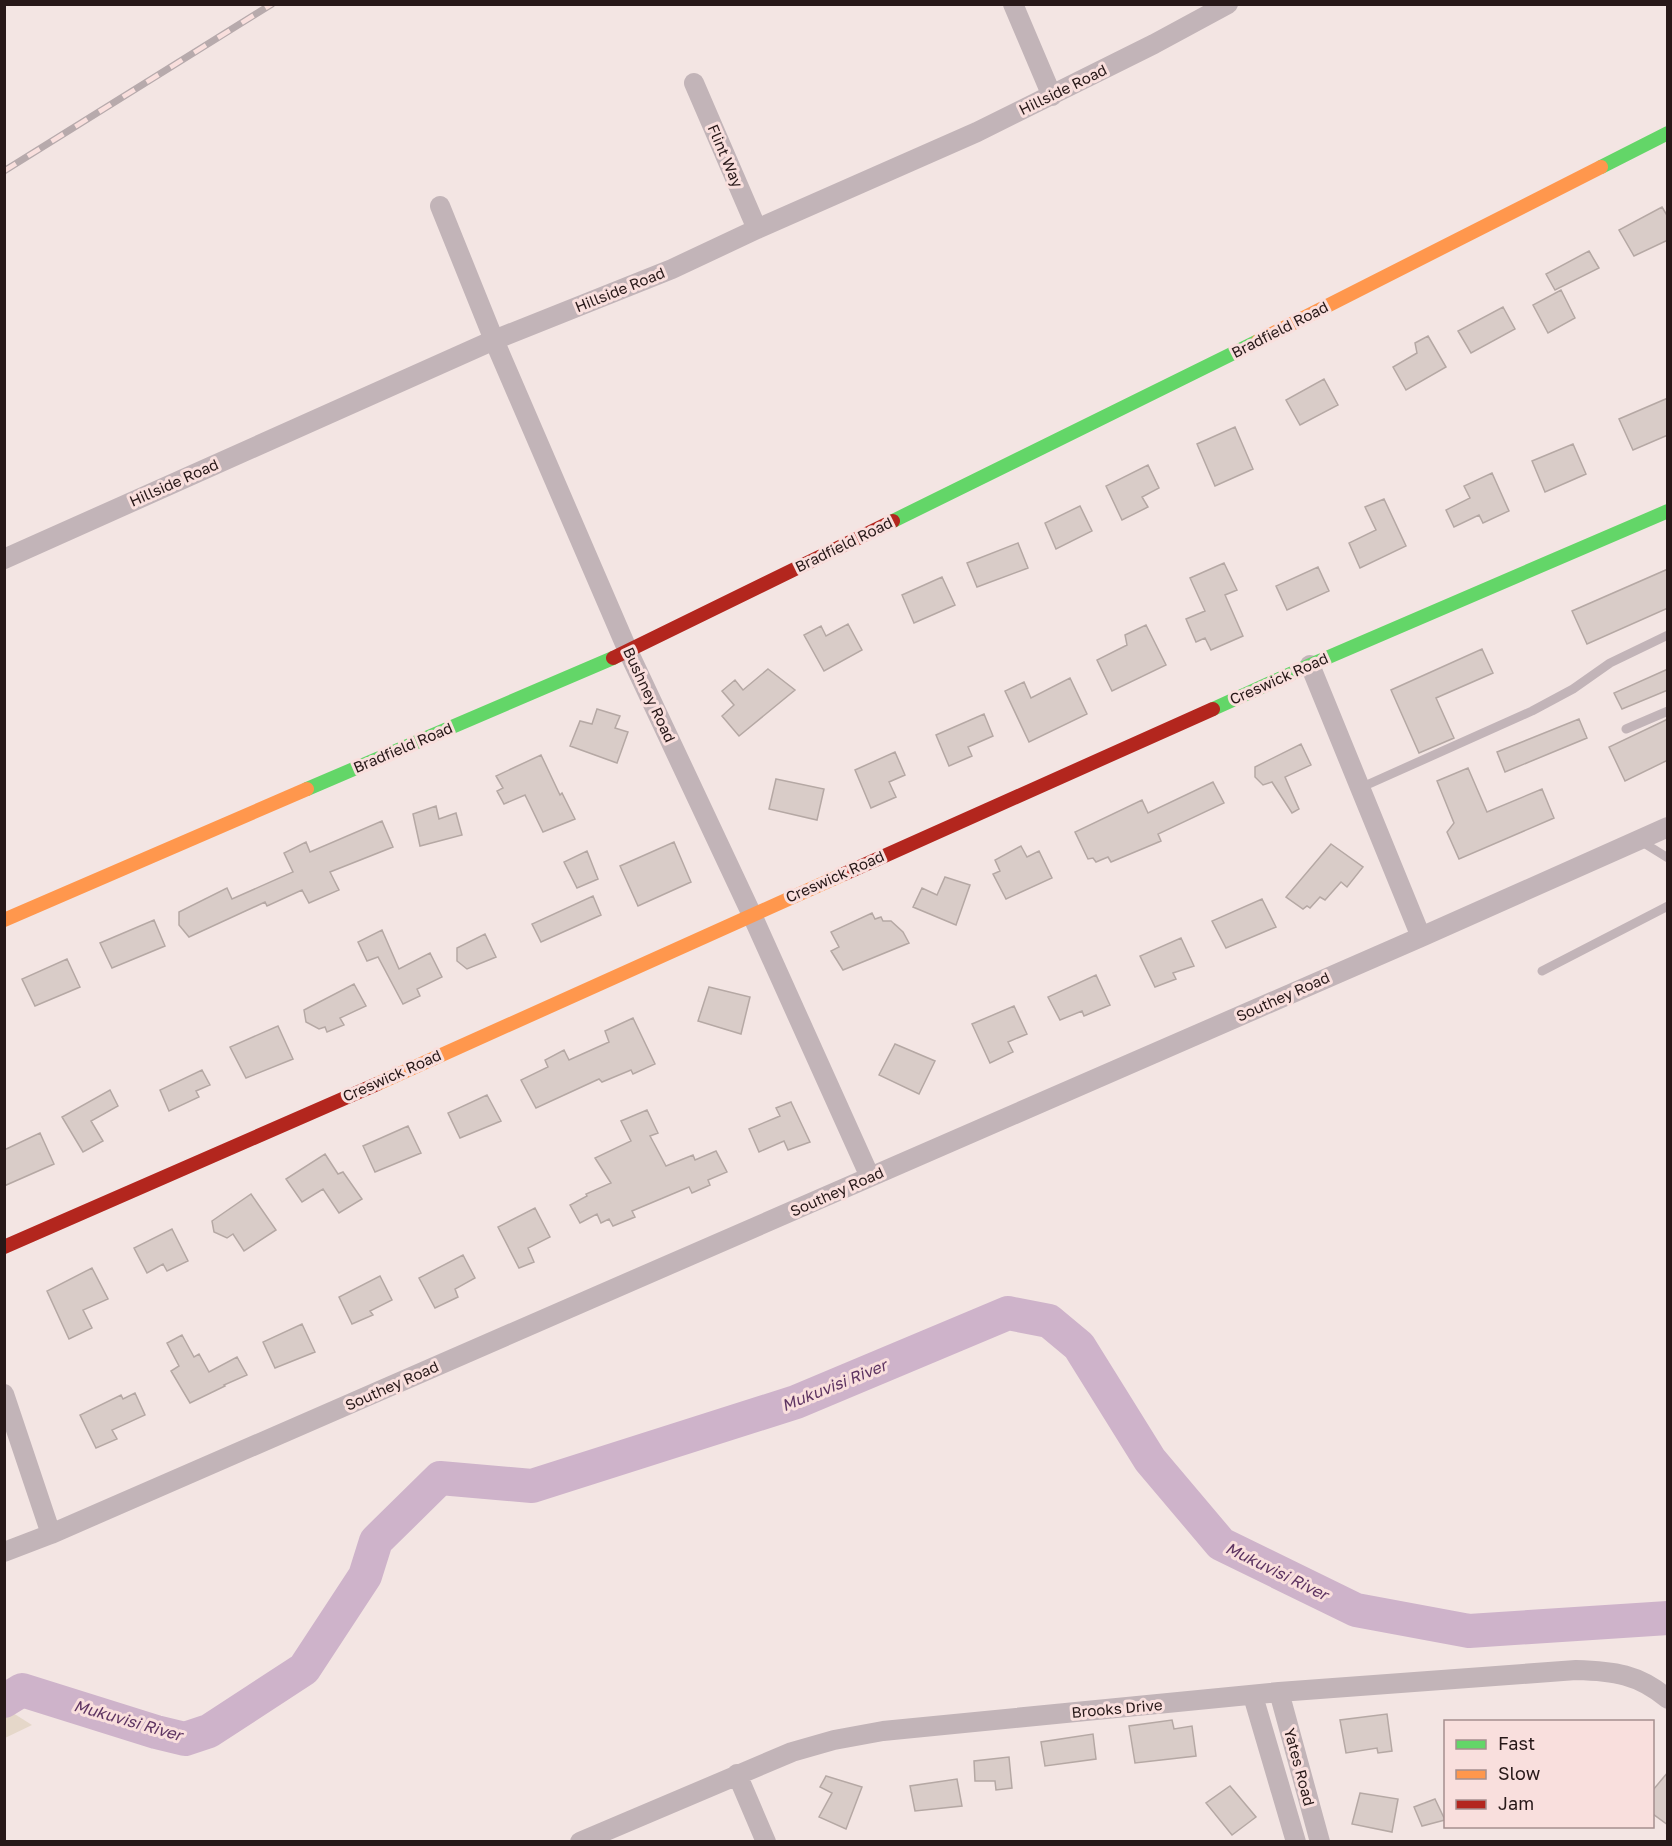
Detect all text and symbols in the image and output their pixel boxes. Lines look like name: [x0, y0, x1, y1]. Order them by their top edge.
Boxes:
street label: Hillside Road: [1016, 60, 1109, 118]
street label: Flint Way: [705, 121, 748, 190]
street label: Hillside Road: [572, 263, 667, 315]
street label: Bradfield Road: [1228, 297, 1331, 361]
street label: Hillside Road: [126, 454, 221, 510]
street label: Bradfield Road: [792, 513, 895, 575]
street label: Bushney Road: [620, 644, 680, 745]
street label: Creswick Road: [1227, 648, 1331, 708]
street label: Bradfield Road: [350, 718, 455, 776]
street label: Creswick Road: [783, 846, 887, 906]
street label: Southey Road: [1233, 967, 1332, 1025]
street label: Creswick Road: [340, 1045, 444, 1105]
street label: Southey Road: [787, 1162, 886, 1220]
water label: Mukuvisi River: [779, 1354, 892, 1415]
street label: Southey Road: [342, 1356, 441, 1414]
water label: Mukuvisi River: [1223, 1538, 1334, 1606]
water label: Mukuvisi River: [72, 1695, 187, 1746]
street label: Brooks Drive: [1071, 1695, 1163, 1721]
legend: [1444, 1720, 1654, 1828]
street label: Yates Road: [1281, 1726, 1319, 1808]
text: Fast: [1498, 1732, 1535, 1754]
text: Slow: [1498, 1762, 1541, 1784]
text: Jam: [1498, 1792, 1534, 1814]

